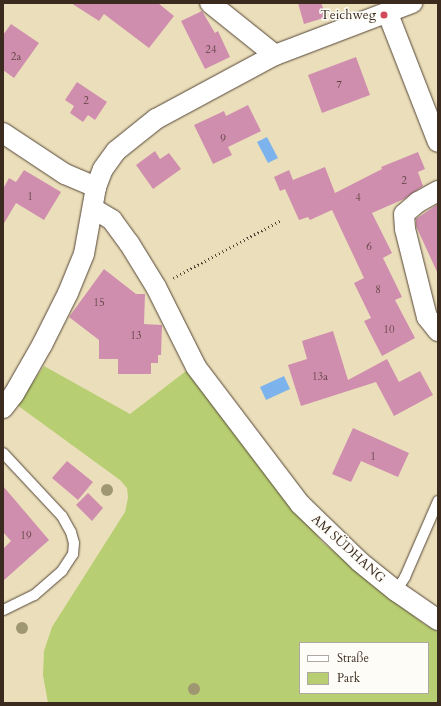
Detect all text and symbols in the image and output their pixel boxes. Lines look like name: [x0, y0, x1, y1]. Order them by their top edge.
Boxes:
place label: Teichweg: [320, 7, 376, 23]
marker: Teichweg: [379, 10, 389, 20]
house number: 24: [205, 43, 217, 57]
house number: 2a: [11, 50, 21, 64]
house number: 7: [336, 78, 342, 92]
house number: 2: [83, 94, 89, 108]
house number: 9: [220, 132, 226, 146]
house number: 2: [401, 174, 407, 188]
house number: 1: [27, 190, 33, 204]
house number: 4: [355, 191, 361, 205]
house number: 6: [366, 240, 372, 254]
house number: 8: [375, 283, 381, 297]
house number: 15: [93, 296, 105, 310]
house number: 10: [383, 323, 395, 337]
house number: 13: [130, 329, 142, 343]
house number: 13a: [312, 370, 328, 384]
house number: 1: [370, 450, 376, 464]
street label: AM SÜDHANG: [308, 512, 388, 586]
house number: 19: [20, 529, 32, 543]
legend: [299, 642, 429, 694]
text: Straße: [337, 650, 369, 666]
text: Park: [337, 670, 360, 686]

